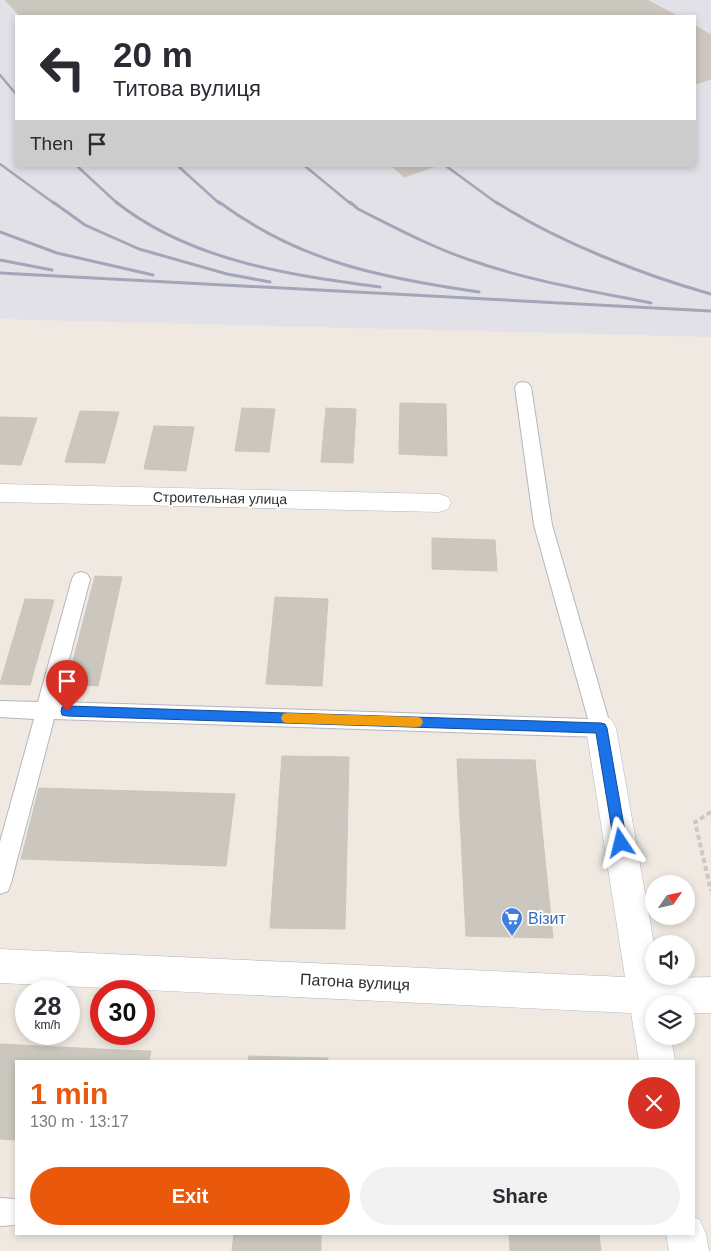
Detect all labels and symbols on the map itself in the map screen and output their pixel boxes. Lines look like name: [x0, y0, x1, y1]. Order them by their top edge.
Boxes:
street label: Строительная улица: [153, 489, 288, 507]
pin: [46, 660, 88, 711]
position arrow: [594, 816, 646, 868]
north arrow: [645, 875, 695, 925]
supermarket icon: Візит: [500, 906, 524, 937]
place label: Візит: [528, 910, 567, 927]
street label: Патона вулиця: [300, 971, 410, 993]
speed limit sign: 30: [90, 980, 155, 1045]

